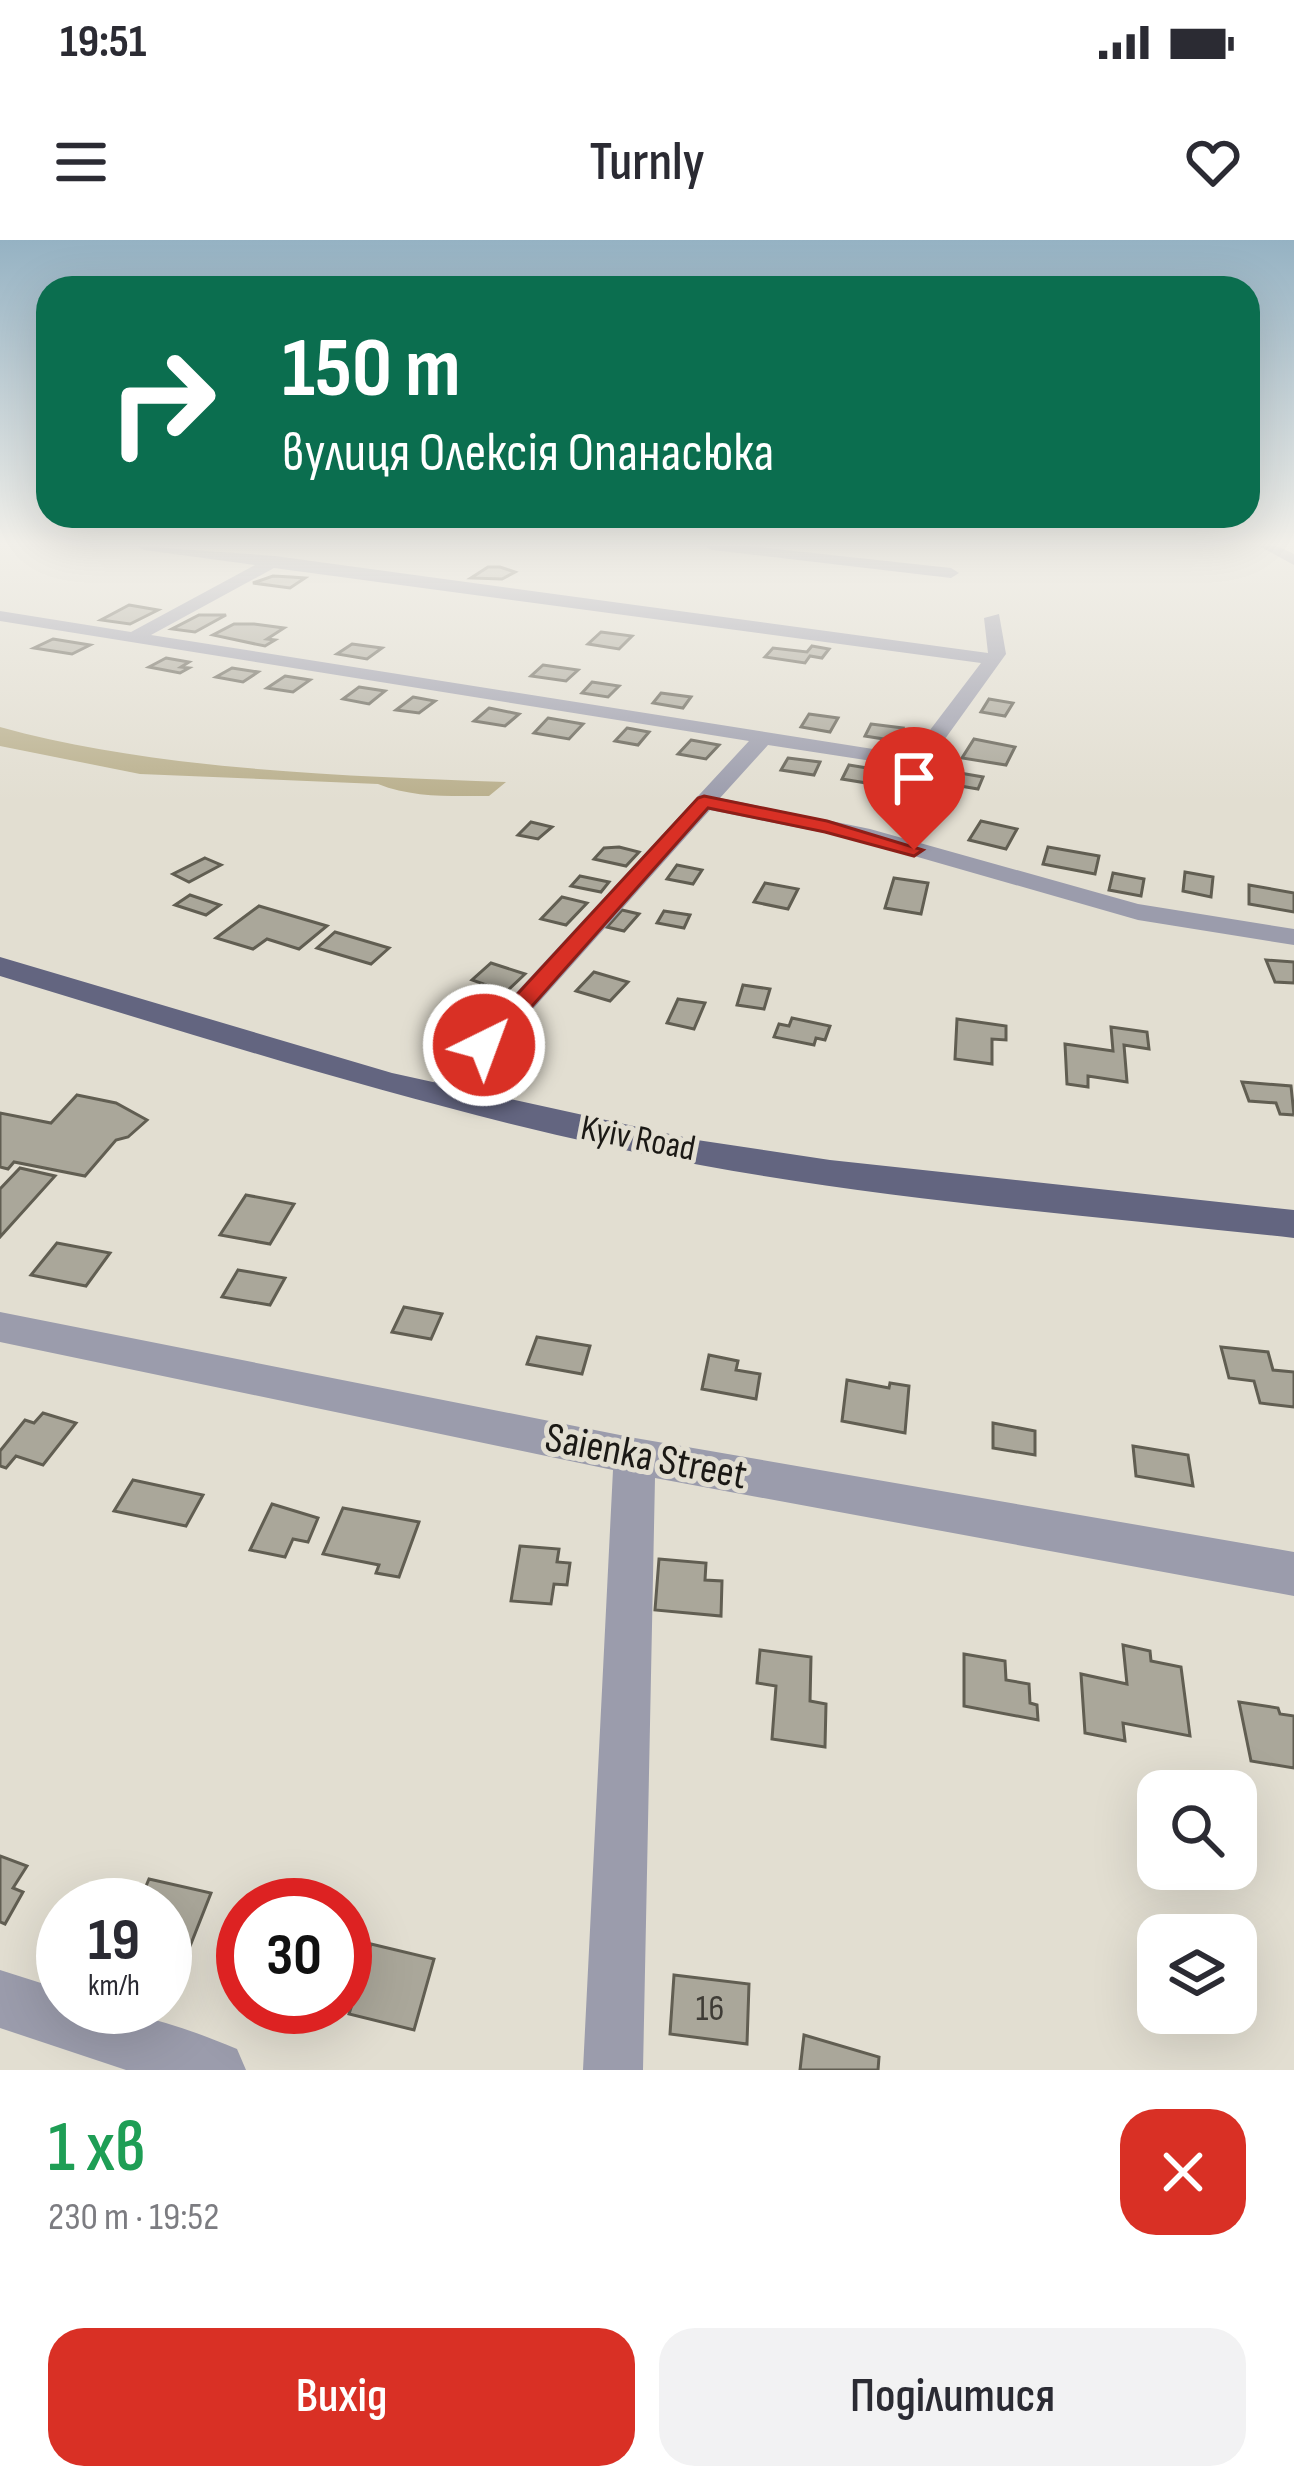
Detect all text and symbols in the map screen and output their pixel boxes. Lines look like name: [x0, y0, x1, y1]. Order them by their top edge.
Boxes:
text: 19:51: [60, 15, 146, 70]
icon: menu: [48, 129, 114, 195]
icon: heart: [1180, 129, 1246, 195]
text: Turnly: [590, 130, 704, 195]
text: 150 m: [282, 319, 461, 420]
icon: right: [84, 324, 240, 480]
text: вулиця Олексія Опанасюка: [282, 421, 774, 486]
pin: [863, 727, 965, 850]
icon: arrive: [881, 745, 947, 811]
position arrow: [421, 982, 547, 1108]
street label: Kyiv Road: [577, 1107, 699, 1171]
street label: Saienka Street: [541, 1412, 751, 1502]
map controls: [1137, 1770, 1257, 2034]
button: search: [1137, 1770, 1257, 1890]
speed limit sign: 30: [216, 1878, 372, 2034]
text: 19: [88, 1905, 140, 1977]
button: layers: [1137, 1914, 1257, 2034]
text: km/h: [88, 1968, 140, 2004]
house number: 16: [696, 1988, 724, 2031]
text: 1 хв: [48, 2105, 146, 2192]
button: close: [1120, 2109, 1246, 2235]
text: 230 m · 19:52: [48, 2194, 219, 2241]
button: Вихід: [48, 2328, 635, 2466]
button: Поділитися: [659, 2328, 1246, 2466]

